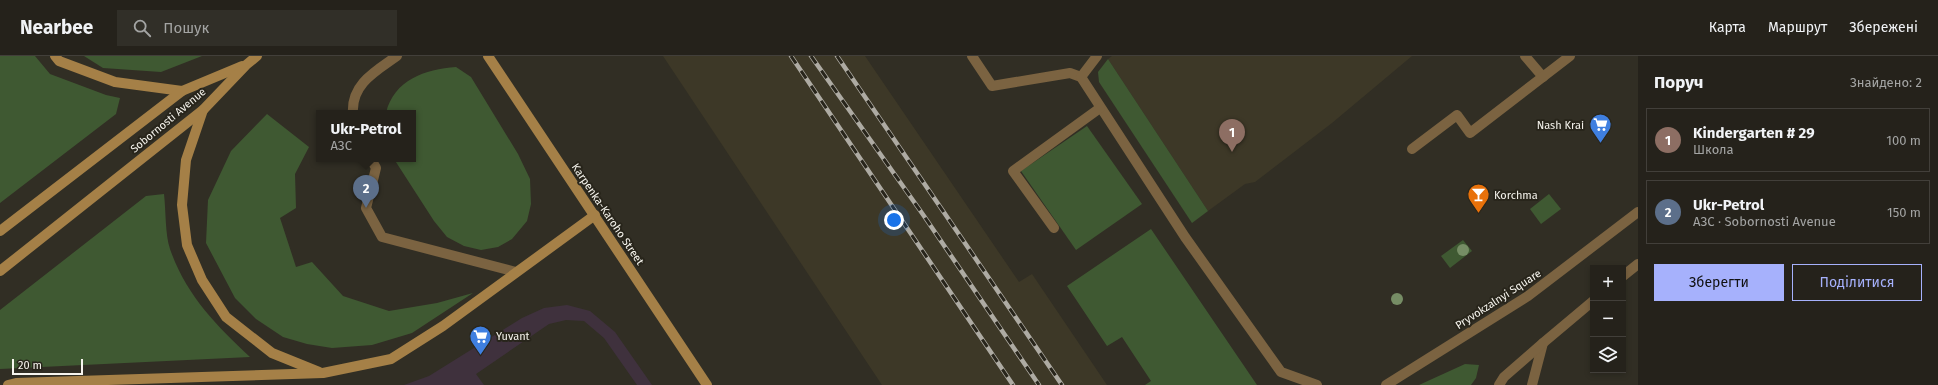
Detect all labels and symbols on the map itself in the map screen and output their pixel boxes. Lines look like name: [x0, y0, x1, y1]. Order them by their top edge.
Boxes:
street label: Sobornosti Avenue: [128, 85, 209, 156]
supermarket icon: Nash Krai: [1587, 112, 1613, 145]
pin: 1: [1219, 119, 1245, 152]
place label: Nash Krai: [1537, 119, 1584, 132]
street label: Karpenka-Karoho Street: [569, 161, 646, 268]
pin: 2: [353, 175, 379, 208]
bar icon: Korchma: [1466, 182, 1492, 215]
place label: Korchma: [1494, 189, 1538, 202]
your location: [884, 210, 904, 230]
street label: Pryvokzalnyi Square: [1453, 267, 1544, 332]
supermarket icon: Yuvant: [468, 323, 494, 356]
place label: Yuvant: [496, 330, 530, 343]
scale bar: [12, 357, 83, 376]

